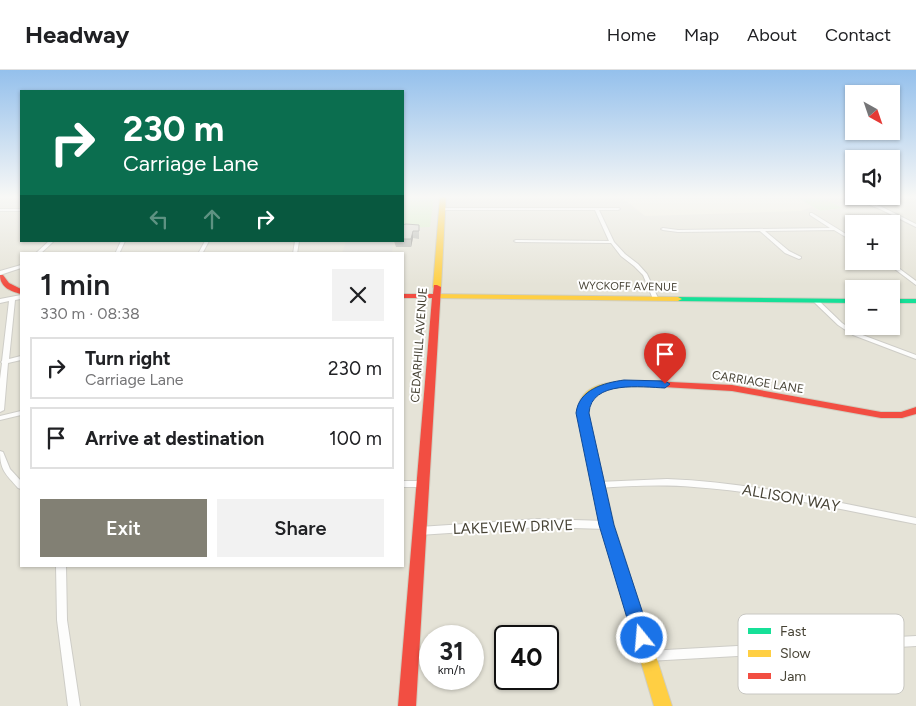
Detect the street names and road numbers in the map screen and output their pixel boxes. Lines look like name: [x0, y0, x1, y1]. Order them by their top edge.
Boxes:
street label: WYCKOFF AVENUE: [578, 279, 678, 294]
street label: CEDARHILL AVENUE: [408, 287, 430, 403]
street label: CARRIAGE LANE: [711, 368, 805, 396]
street label: ALLISON WAY: [741, 481, 841, 515]
street label: LAKEVIEW DRIVE: [452, 516, 574, 538]

